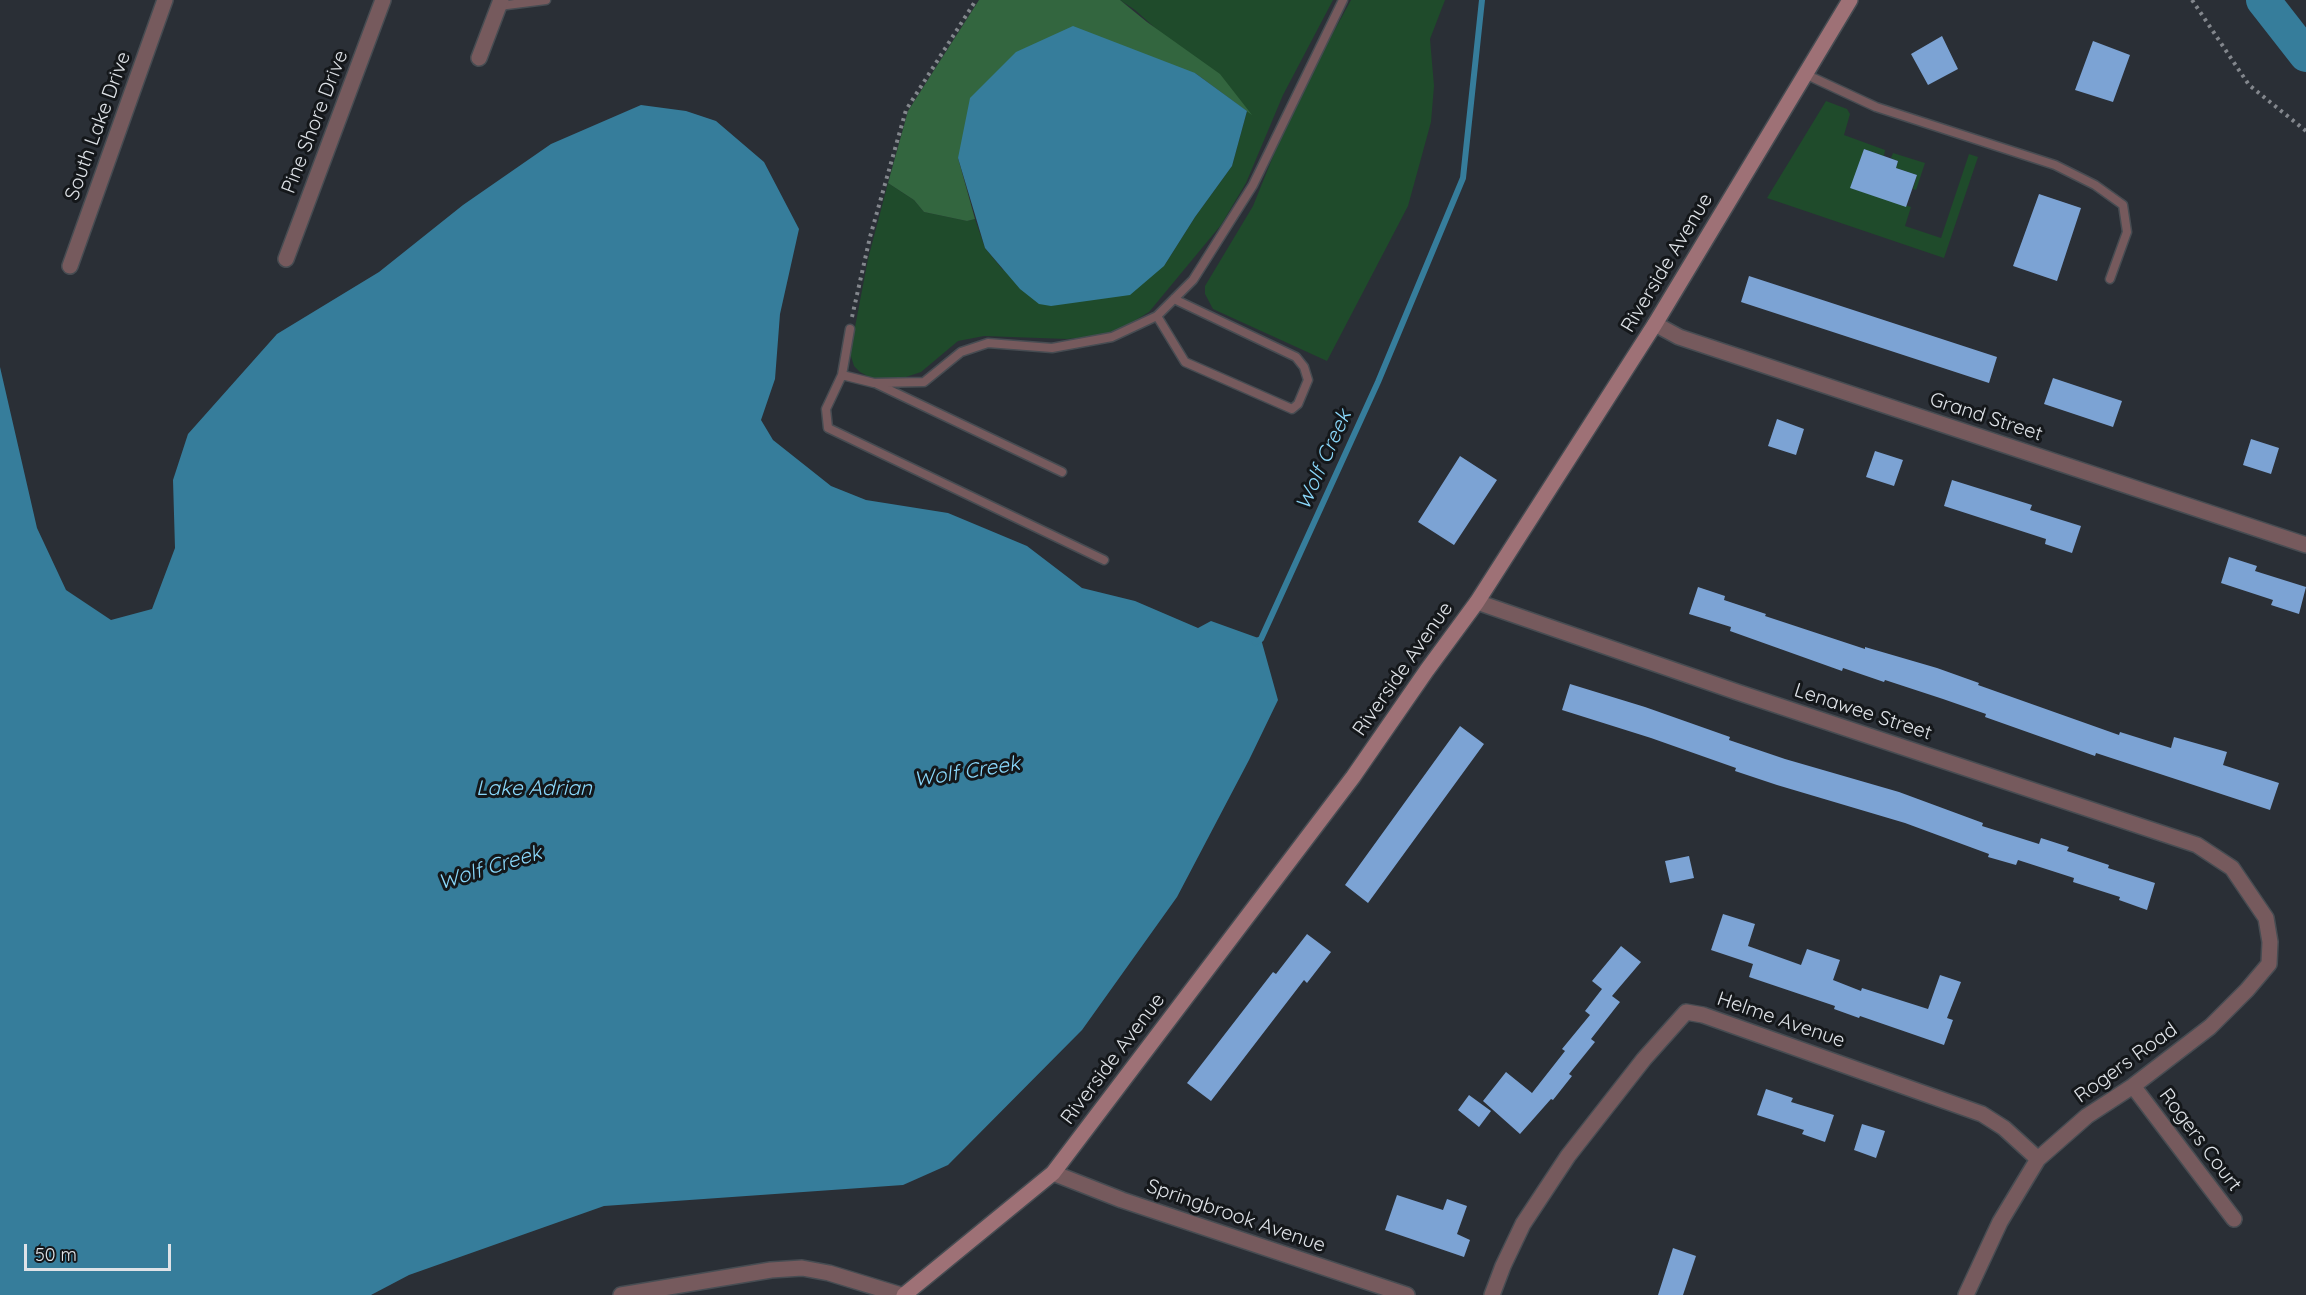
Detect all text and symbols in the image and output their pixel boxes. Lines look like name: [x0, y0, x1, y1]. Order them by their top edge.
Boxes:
street label: Pine Shore Drive: [277, 47, 353, 197]
street label: South Lake Drive: [60, 48, 136, 204]
street label: Riverside Avenue: [1616, 189, 1718, 337]
street label: Grand Street: [1927, 387, 2045, 447]
water label: Wolf Creek: [1291, 406, 1357, 514]
street label: Riverside Avenue: [1348, 597, 1458, 741]
street label: Lenawee Street: [1791, 678, 1935, 746]
water label: Wolf Creek: [912, 751, 1022, 793]
water label: Lake Adrian: [476, 776, 592, 802]
water label: Wolf Creek: [435, 840, 545, 896]
street label: Helme Avenue: [1714, 987, 1848, 1053]
street label: Riverside Avenue: [1056, 989, 1170, 1129]
street label: Rogers Road: [2070, 1018, 2182, 1108]
street label: Rogers Court: [2154, 1084, 2246, 1196]
street label: Springbrook Avenue: [1143, 1174, 1329, 1258]
scale bar: [27, 1232, 174, 1270]
text: 50 m: [35, 1243, 77, 1266]

